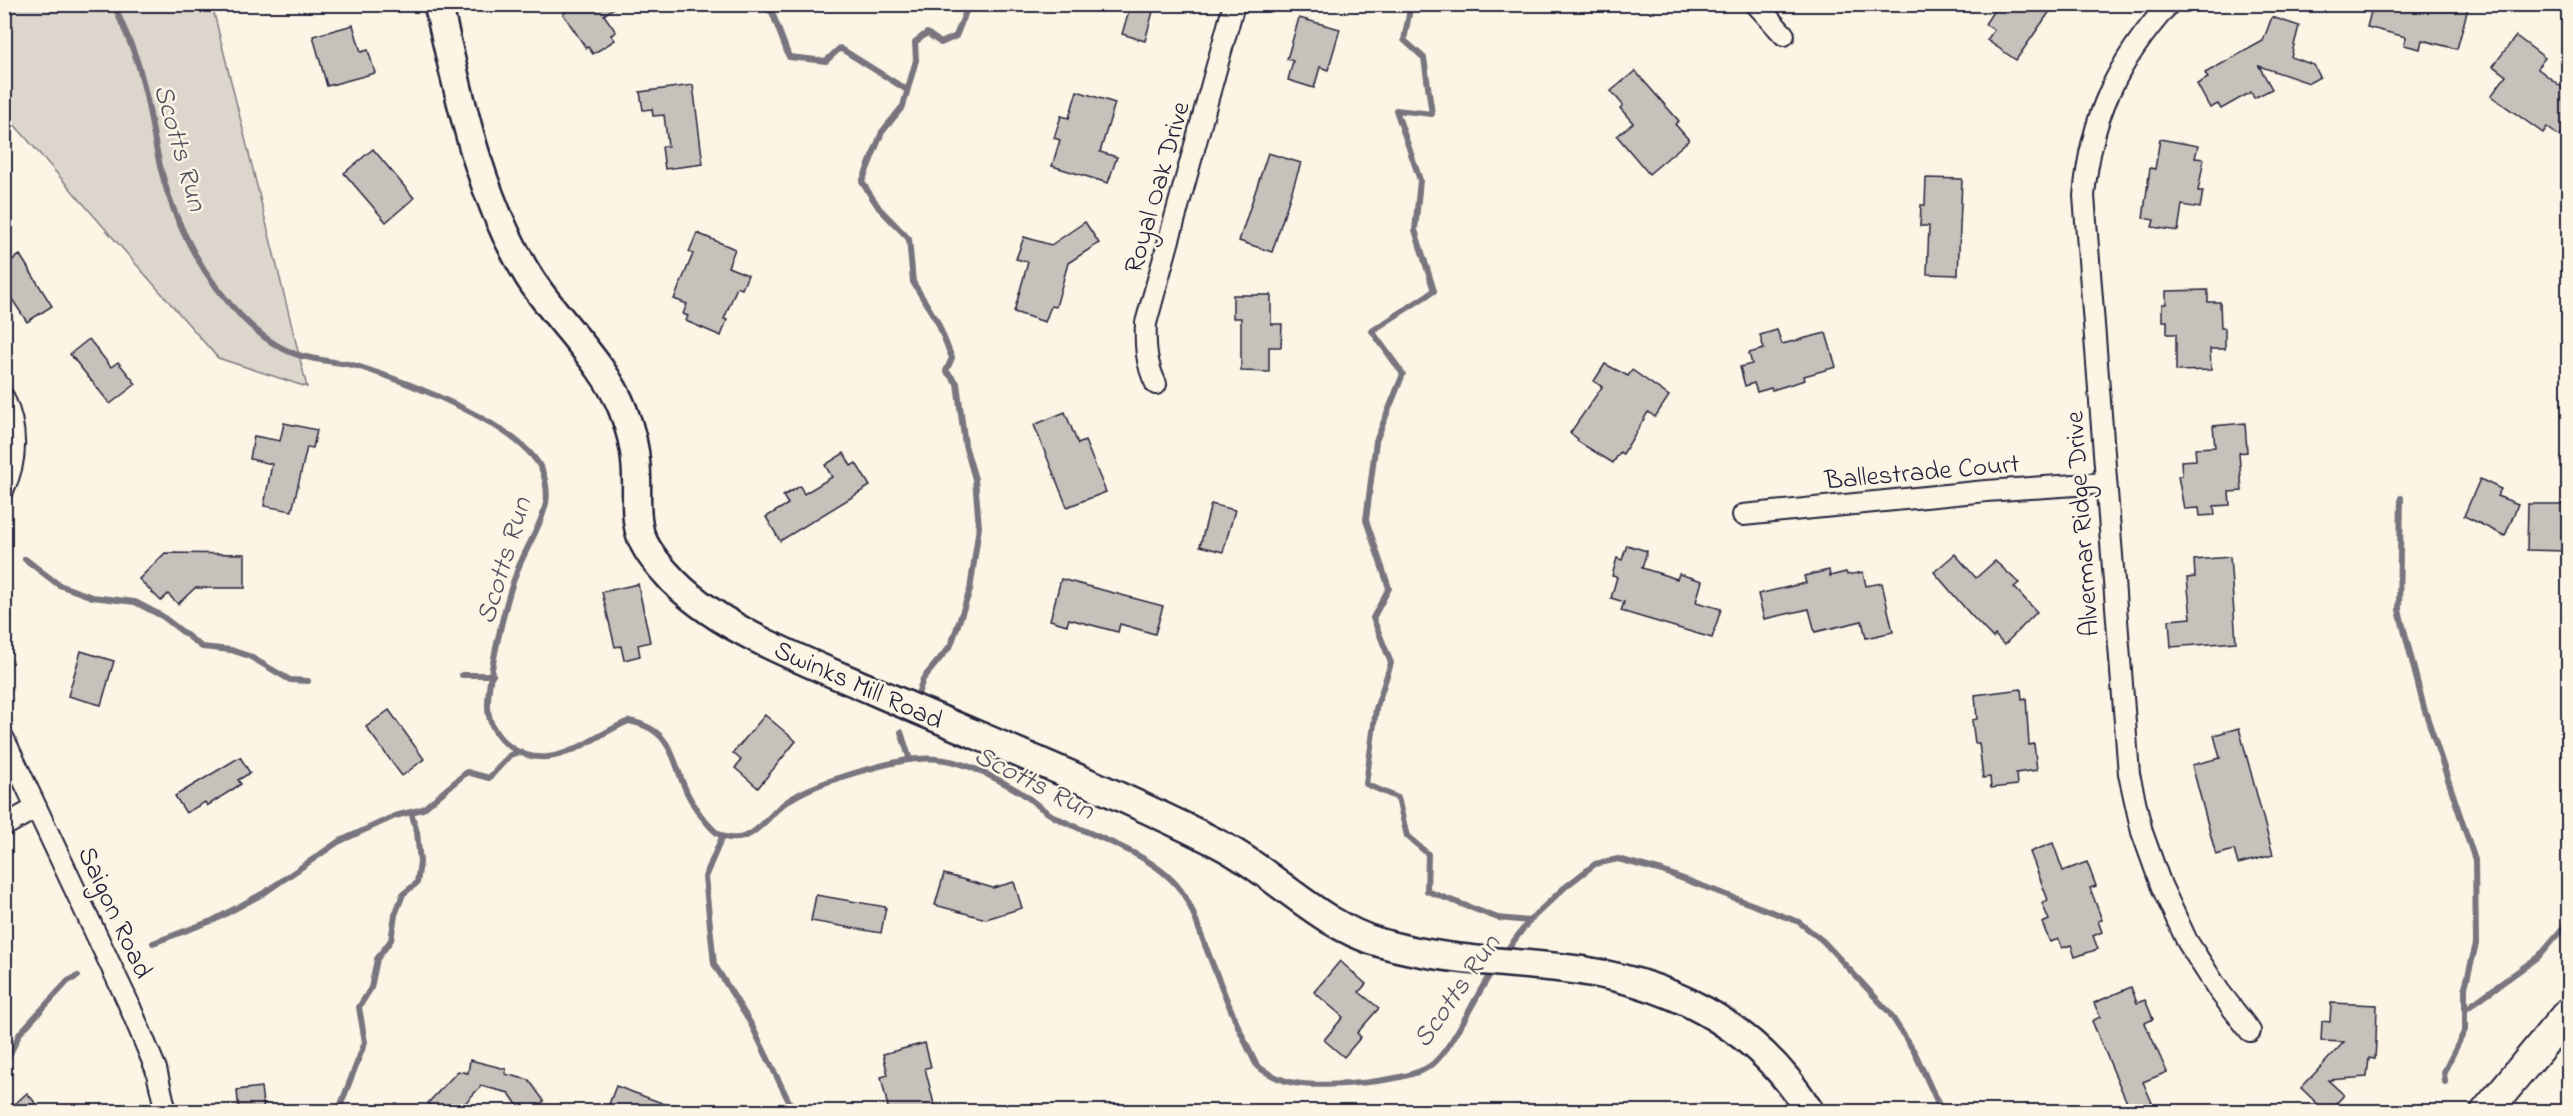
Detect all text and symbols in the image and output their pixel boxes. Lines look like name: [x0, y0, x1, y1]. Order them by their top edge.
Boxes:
water label: Scotts Run: [141, 80, 217, 217]
street label: Royal Oak Drive: [1115, 96, 1202, 278]
street label: Alvermar Ridge Drive: [2056, 409, 2111, 638]
street label: Ballestrade Court: [1822, 446, 2021, 502]
water label: Scotts Run: [467, 492, 544, 629]
street label: Swinks Mill Road: [767, 632, 949, 741]
water label: Scotts Run: [966, 736, 1102, 832]
street label: Saigon Road: [66, 841, 161, 986]
water label: Scotts Run: [1404, 926, 1513, 1057]

